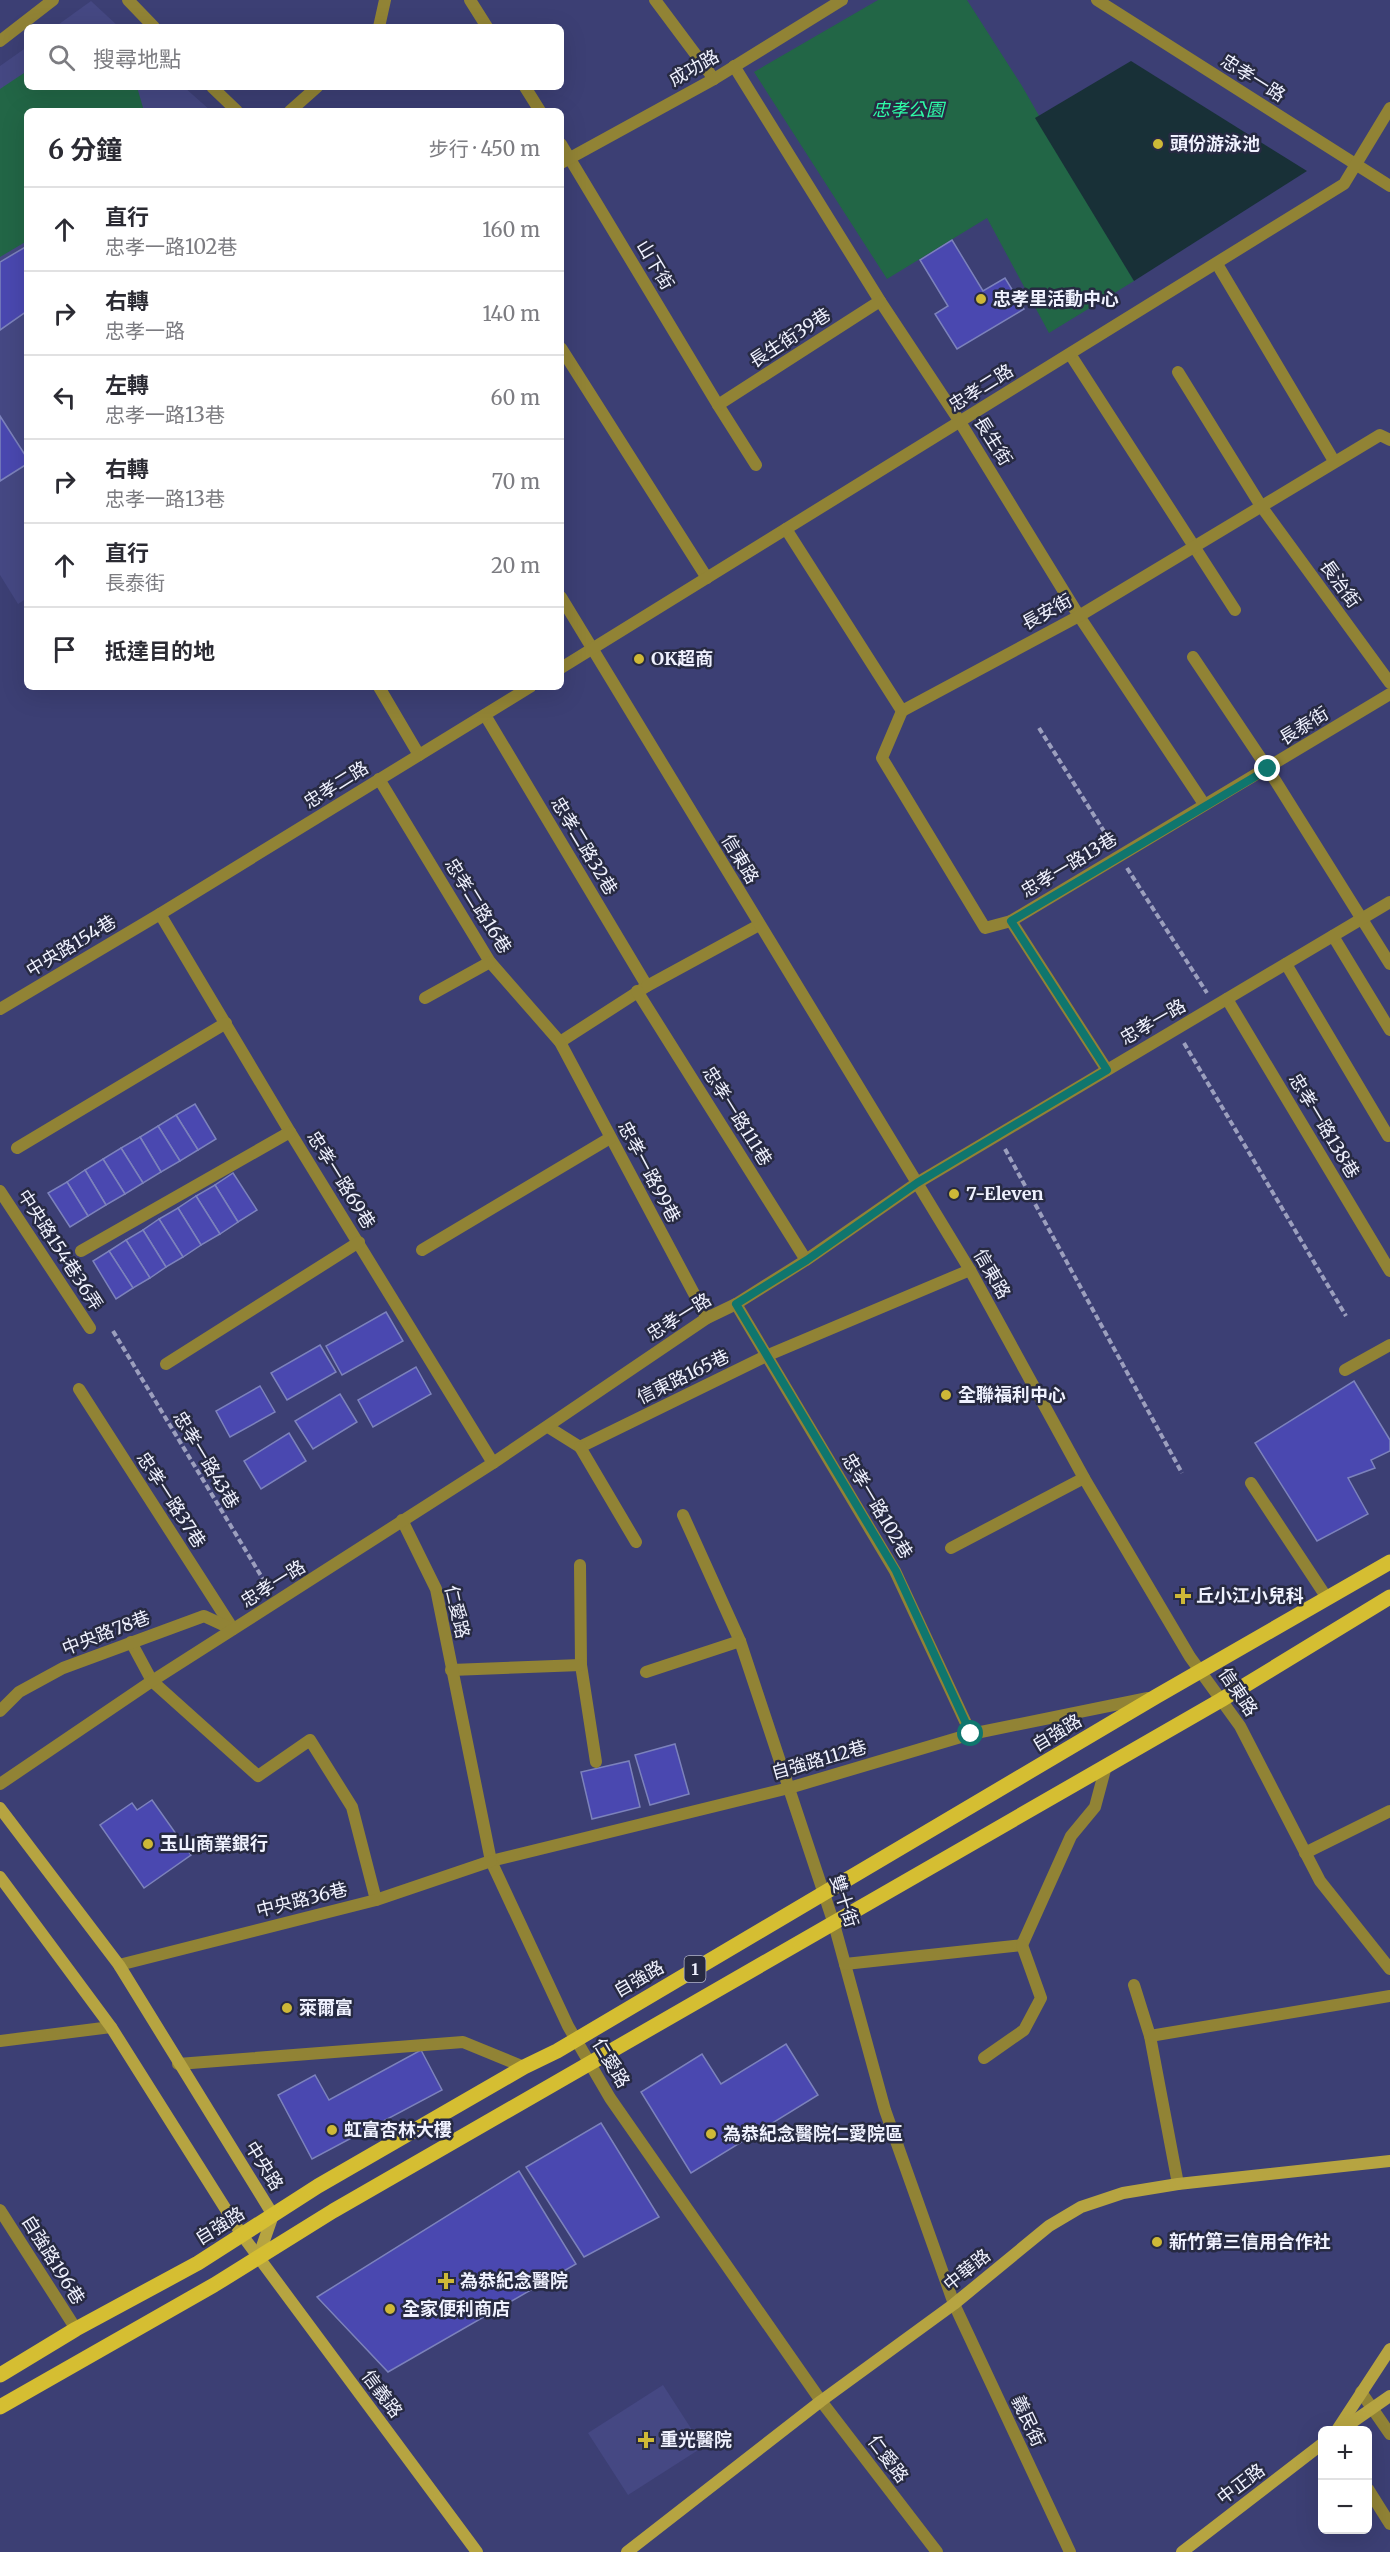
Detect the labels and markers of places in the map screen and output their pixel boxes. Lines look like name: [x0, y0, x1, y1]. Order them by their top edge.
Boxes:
place label: 頭份游泳池: [1170, 132, 1260, 155]
marker: 頭份游泳池: [1151, 137, 1165, 151]
place label: 忠孝里活動中心: [993, 287, 1119, 310]
marker: 忠孝里活動中心: [974, 292, 988, 306]
place label: OK超商: [651, 647, 713, 670]
marker: OK超商: [632, 652, 646, 666]
place label: 7-Eleven: [966, 1182, 1044, 1205]
marker: 7-Eleven: [947, 1187, 961, 1201]
place label: 全聯福利中心: [958, 1383, 1066, 1406]
marker: 全聯福利中心: [939, 1388, 953, 1402]
place label: 丘小江小兒科: [1196, 1584, 1304, 1607]
marker: 丘小江小兒科: [1174, 1587, 1192, 1605]
place label: 玉山商業銀行: [160, 1832, 268, 1855]
marker: 玉山商業銀行: [141, 1837, 155, 1851]
place label: 萊爾富: [299, 1996, 353, 2019]
marker: 萊爾富: [280, 2001, 294, 2015]
place label: 虹富杏林大樓: [344, 2118, 452, 2141]
place label: 為恭紀念醫院仁愛院區: [723, 2122, 903, 2145]
marker: 虹富杏林大樓: [325, 2123, 339, 2137]
marker: 為恭紀念醫院仁愛院區: [704, 2127, 718, 2141]
place label: 新竹第三信用合作社: [1169, 2230, 1331, 2253]
marker: 新竹第三信用合作社: [1150, 2235, 1164, 2249]
place label: 為恭紀念醫院: [460, 2269, 568, 2292]
marker: 為恭紀念醫院: [437, 2272, 455, 2290]
place label: 全家便利商店: [402, 2297, 510, 2320]
marker: 全家便利商店: [383, 2302, 397, 2316]
place label: 重光醫院: [660, 2428, 732, 2451]
marker: 重光醫院: [637, 2431, 655, 2449]

